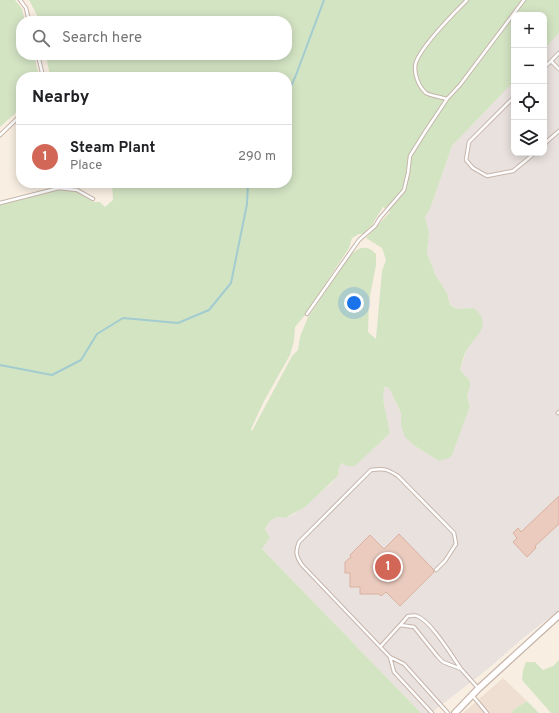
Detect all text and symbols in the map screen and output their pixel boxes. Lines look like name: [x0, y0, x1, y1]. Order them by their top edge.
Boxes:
map controls: [511, 12, 547, 156]
button: +: [511, 12, 547, 48]
search box: [16, 16, 292, 60]
icon: search: [30, 27, 52, 49]
text: Search here: [62, 29, 142, 48]
button: −: [511, 48, 547, 84]
button: locate: [511, 84, 547, 120]
text: Nearby: [32, 87, 89, 109]
button: layers: [511, 120, 547, 156]
text: Steam Plant: [70, 139, 155, 158]
text: 1: [42, 149, 48, 165]
text: 290 m: [238, 149, 276, 165]
text: Place: [70, 158, 102, 174]
your location: [344, 293, 364, 313]
pin: 1: [375, 552, 401, 582]

